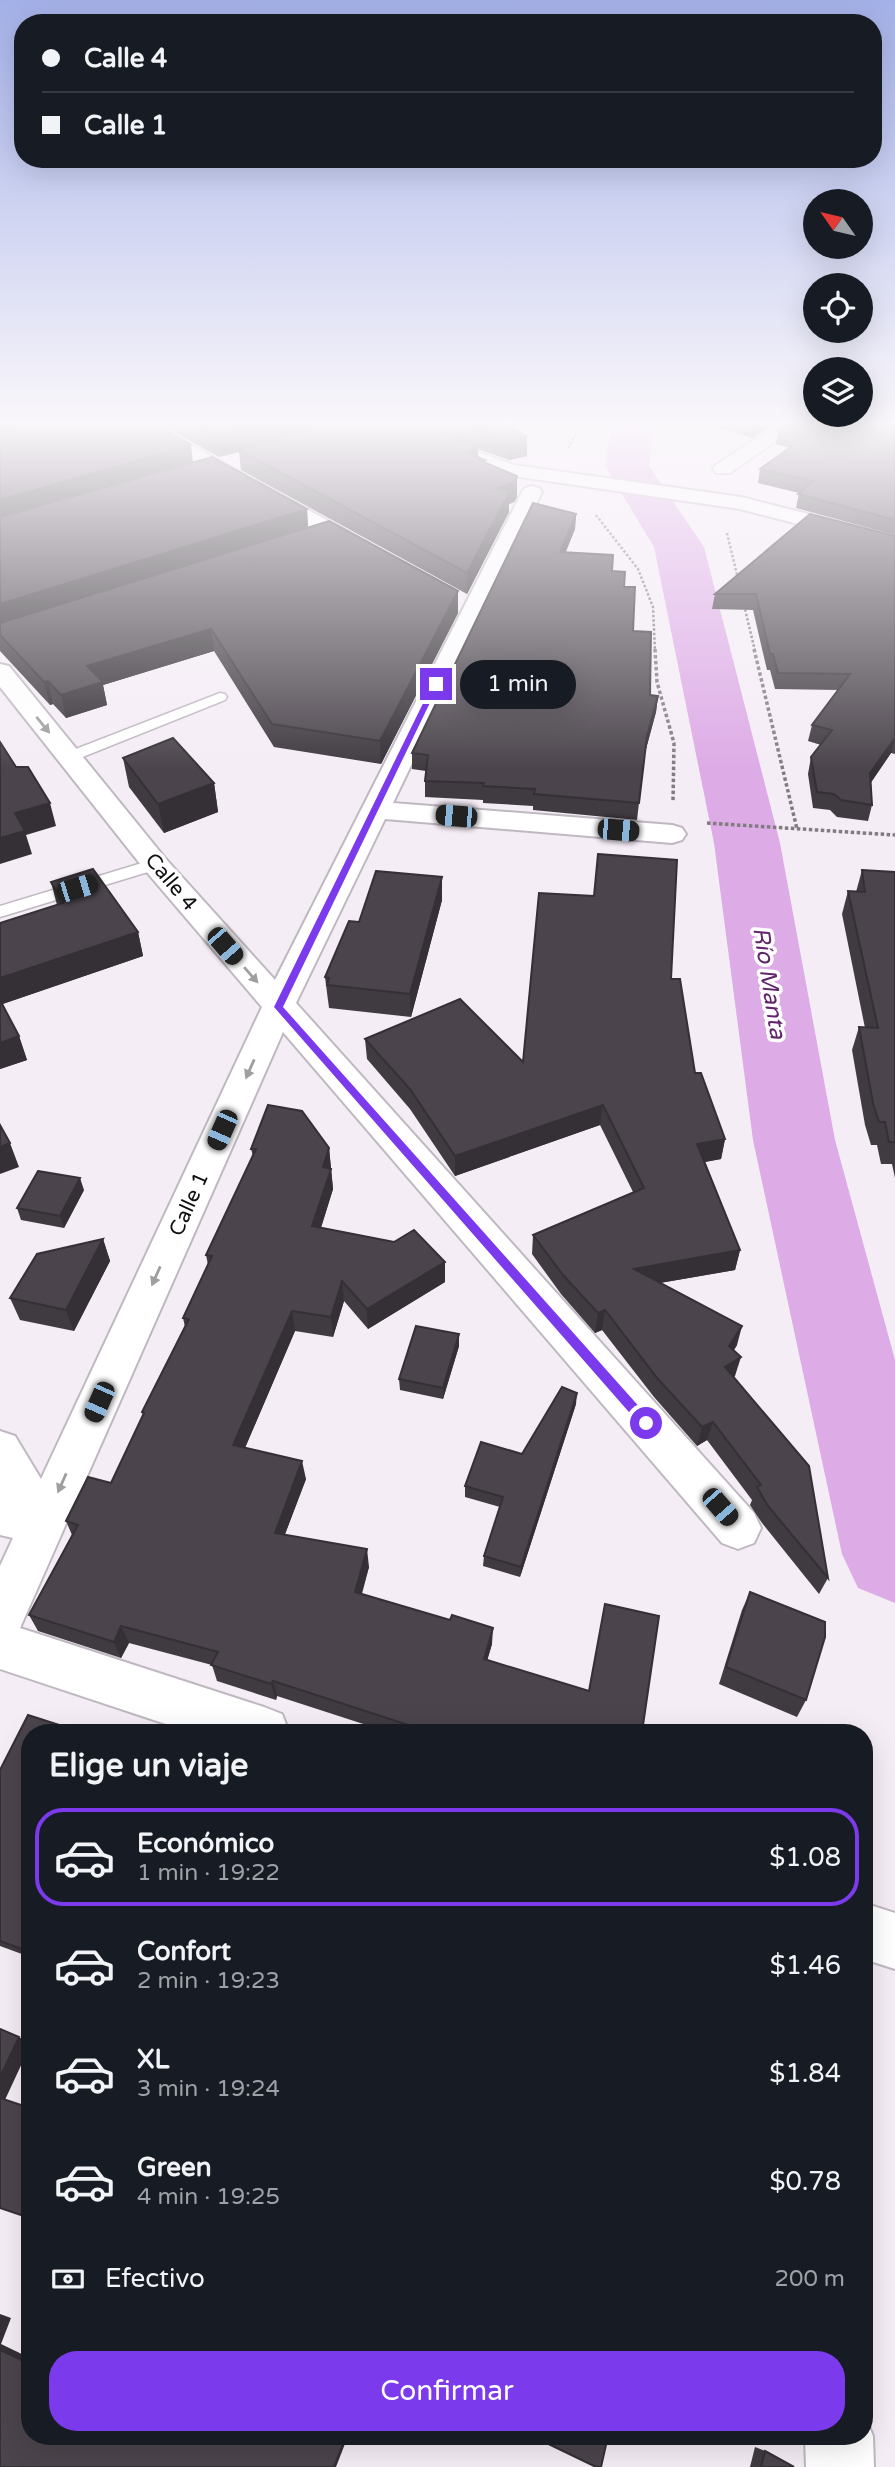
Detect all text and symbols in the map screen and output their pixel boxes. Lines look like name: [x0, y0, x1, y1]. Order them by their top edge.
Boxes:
text: Calle 4: [84, 43, 167, 74]
text: Calle 1: [84, 110, 167, 141]
north arrow: [803, 189, 873, 259]
map controls: [803, 189, 873, 427]
button: locate: [803, 273, 873, 343]
button: layers: [803, 357, 873, 427]
callout: 1 min: [460, 660, 576, 708]
route end: [420, 668, 452, 700]
text: 1 min: [487, 670, 549, 698]
one-way arrow: [35, 716, 50, 733]
car: [435, 804, 478, 828]
car: [597, 818, 640, 842]
street label: Calle 4: [140, 848, 202, 916]
car: [54, 872, 101, 904]
car: [204, 923, 247, 969]
water label: Río Manta: [746, 925, 792, 1042]
one-way arrow: [243, 966, 259, 984]
one-way arrow: [244, 1059, 256, 1079]
car: [204, 1107, 241, 1153]
street label: Calle 1: [164, 1168, 214, 1240]
one-way arrow: [150, 1266, 162, 1286]
car: [81, 1379, 118, 1425]
route start: [630, 1407, 662, 1439]
one-way arrow: [56, 1473, 68, 1493]
car: [699, 1484, 742, 1530]
text: Elige un viaje: [49, 1747, 248, 1785]
icon: car: [53, 1826, 116, 1889]
text: Económico: [137, 1828, 274, 1859]
text: $1.08: [769, 1842, 841, 1873]
text: 1 min · 19:22: [137, 1859, 280, 1887]
icon: car: [53, 1934, 116, 1997]
text: Confort: [137, 1936, 231, 1967]
text: $1.46: [770, 1950, 841, 1981]
text: 2 min · 19:23: [137, 1967, 280, 1995]
icon: car: [53, 2042, 116, 2105]
text: XL: [137, 2044, 169, 2075]
text: $1.84: [769, 2058, 841, 2089]
text: 3 min · 19:24: [137, 2075, 280, 2103]
icon: car: [53, 2150, 116, 2213]
text: Green: [137, 2152, 212, 2183]
text: $0.78: [769, 2166, 841, 2197]
text: 4 min · 19:25: [137, 2183, 280, 2211]
icon: cash: [49, 2260, 87, 2298]
text: Efectivo: [105, 2263, 205, 2294]
text: 200 m: [775, 2265, 845, 2293]
button: Confirmar: [49, 2351, 845, 2431]

